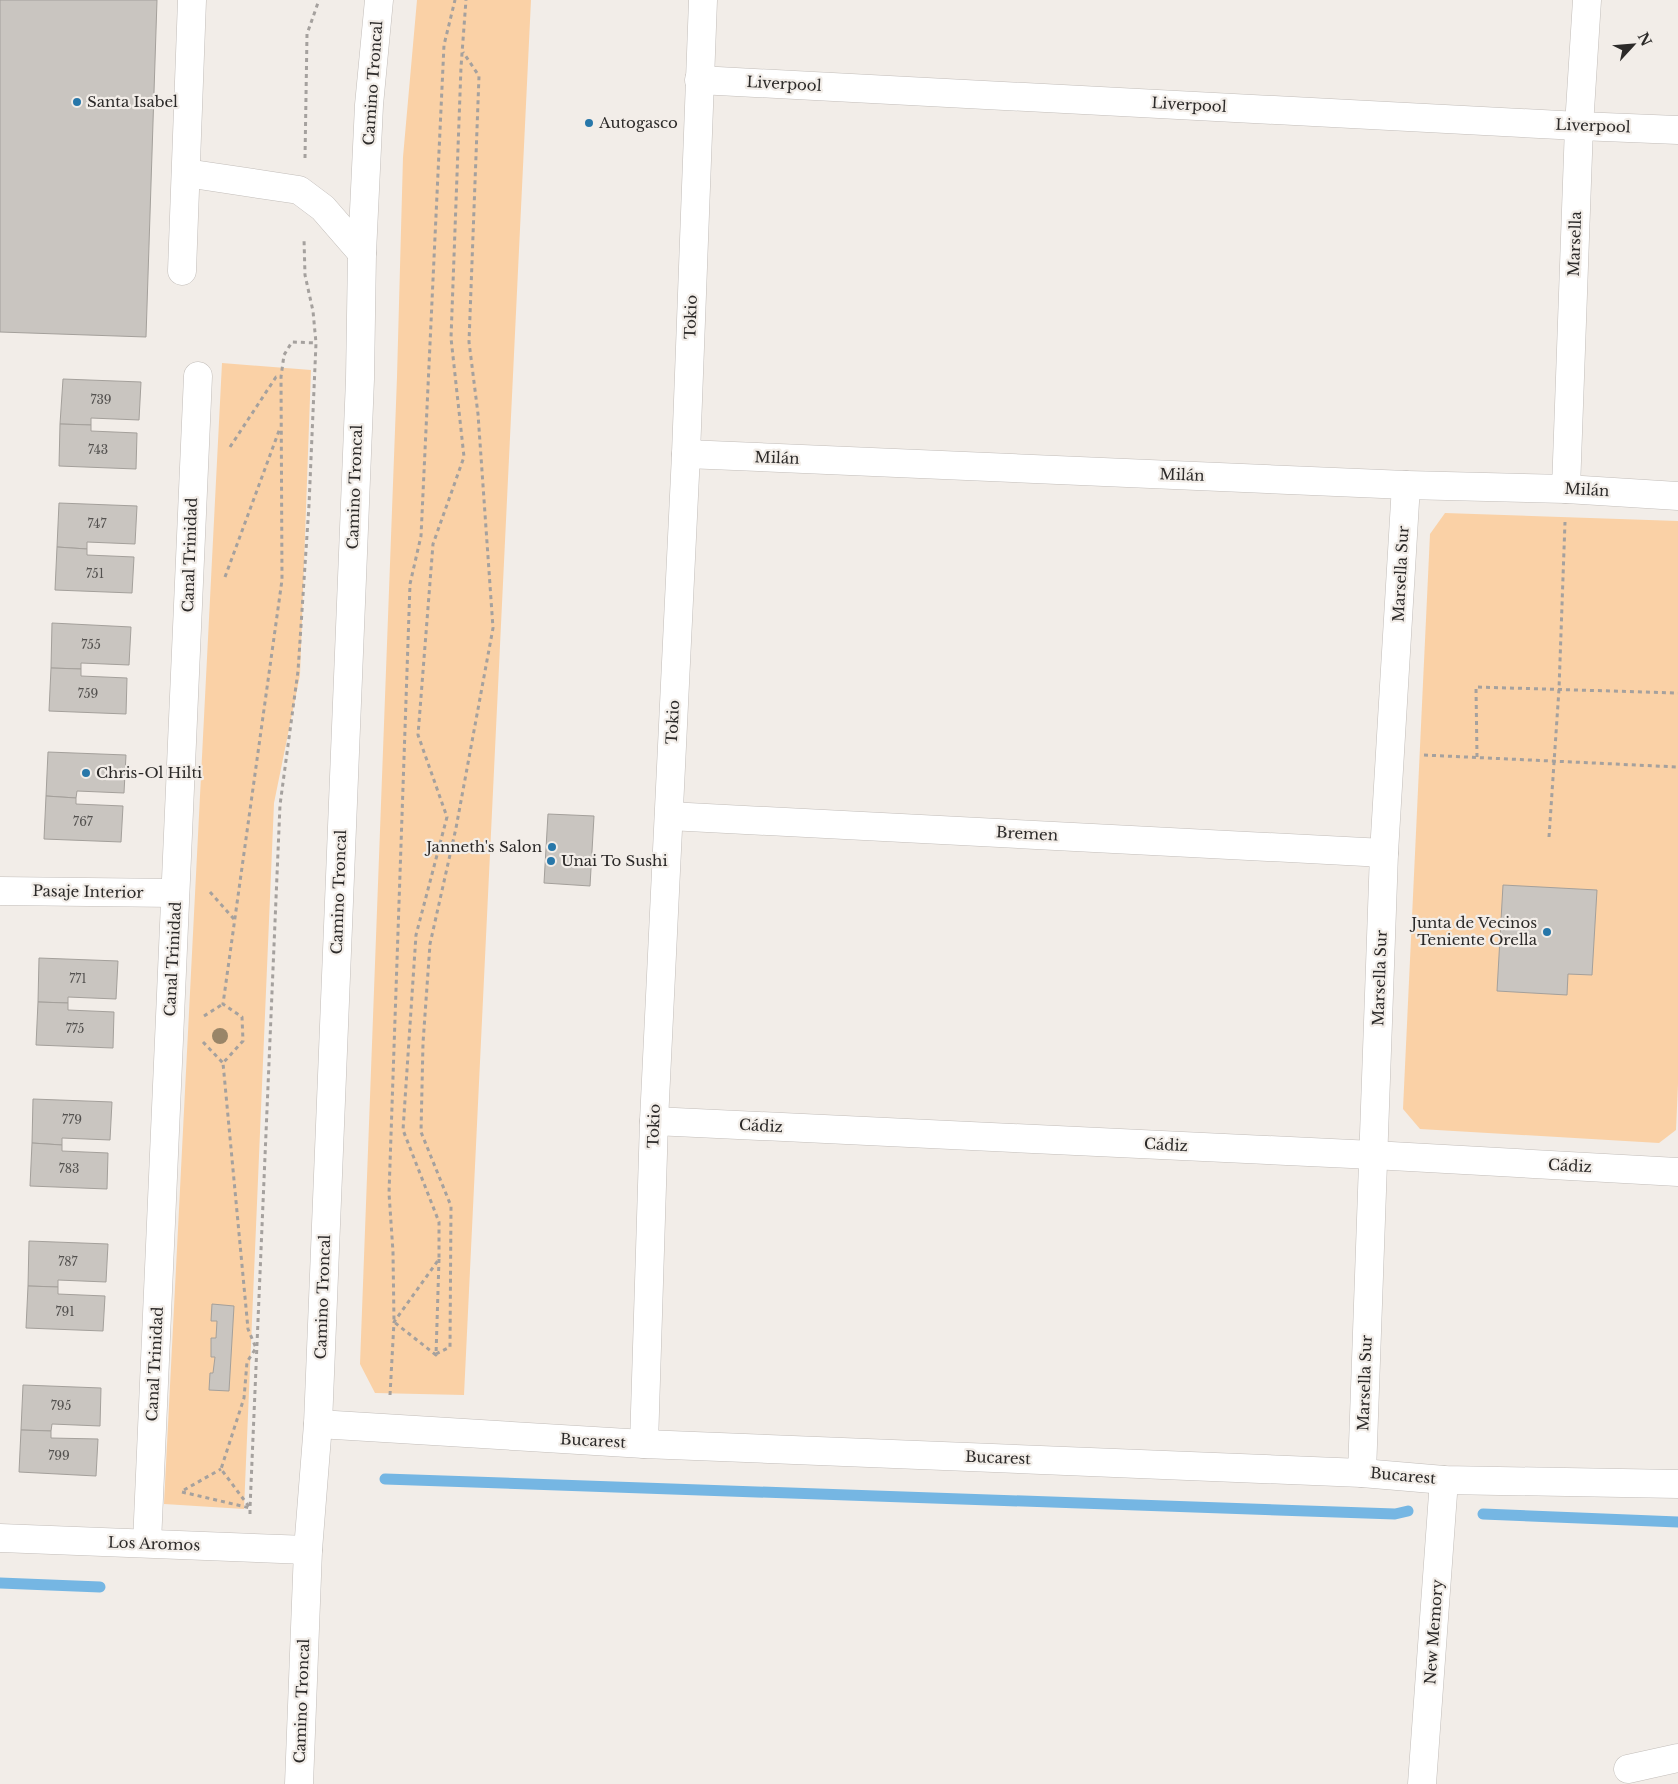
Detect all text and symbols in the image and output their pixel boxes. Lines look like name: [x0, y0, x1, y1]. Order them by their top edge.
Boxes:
street label: Camino Troncal: [359, 20, 386, 146]
north arrow: [1608, 20, 1658, 70]
text: N: [1634, 29, 1656, 49]
street label: Liverpool: [746, 72, 822, 95]
place label: Santa Isabel: [87, 92, 178, 111]
street label: Liverpool: [1151, 93, 1227, 116]
marker: Santa Isabel: [71, 96, 83, 108]
place label: Autogasco: [598, 113, 678, 132]
street label: Liverpool: [1555, 115, 1631, 136]
marker: Autogasco: [583, 117, 595, 129]
street label: Marsella: [1564, 210, 1585, 277]
street label: Tokio: [680, 294, 701, 339]
house number: 739: [90, 392, 112, 407]
street label: Camino Troncal: [343, 424, 366, 550]
house number: 743: [88, 442, 108, 457]
street label: Milán: [754, 447, 800, 468]
street label: Milán: [1159, 464, 1205, 485]
street label: Milán: [1564, 479, 1610, 500]
street label: Canal Trinidad: [178, 497, 201, 613]
house number: 747: [88, 516, 107, 531]
street label: Marsella Sur: [1388, 525, 1413, 623]
house number: 751: [86, 566, 104, 581]
house number: 755: [81, 637, 101, 652]
house number: 759: [78, 686, 98, 701]
street label: Tokio: [662, 699, 683, 745]
place label: Chris-Ol Hilti: [96, 763, 202, 782]
marker: Chris-Ol Hilti: [80, 767, 92, 779]
house number: 767: [73, 814, 94, 829]
street label: Bremen: [996, 822, 1059, 845]
street label: Camino Troncal: [327, 829, 350, 955]
place label: Janneth's Salon: [424, 837, 542, 856]
marker: Janneth's Salon: [546, 841, 558, 853]
place label: Unai To Sushi: [561, 851, 668, 870]
marker: Unai To Sushi: [545, 855, 557, 867]
street label: Pasaje Interior: [32, 881, 145, 902]
street label: Canal Trinidad: [160, 901, 185, 1017]
place label: Junta de Vecinos Teniente Orella: [1409, 913, 1538, 949]
marker: Junta de Vecinos Teniente Orella: [1541, 926, 1553, 938]
street label: Marsella Sur: [1368, 929, 1391, 1026]
house number: 771: [69, 971, 87, 986]
house number: 775: [66, 1021, 85, 1036]
street label: Tokio: [643, 1103, 664, 1148]
house number: 779: [62, 1112, 82, 1127]
street label: Cádiz: [739, 1115, 783, 1136]
street label: Cádiz: [1144, 1134, 1188, 1155]
street label: Cádiz: [1548, 1155, 1592, 1176]
house number: 783: [59, 1161, 79, 1176]
street label: Camino Troncal: [311, 1234, 334, 1360]
house number: 787: [58, 1254, 79, 1269]
house number: 791: [55, 1304, 75, 1319]
street label: Canal Trinidad: [142, 1306, 167, 1422]
street label: Marsella Sur: [1353, 1334, 1376, 1431]
house number: 795: [51, 1398, 71, 1413]
street label: Bucarest: [560, 1429, 627, 1452]
street label: Bucarest: [965, 1447, 1032, 1468]
house number: 799: [48, 1448, 70, 1463]
street label: Bucarest: [1369, 1463, 1437, 1488]
street label: Los Aromos: [108, 1532, 201, 1555]
street label: New Memory: [1420, 1578, 1447, 1685]
street label: Camino Troncal: [290, 1638, 313, 1764]

